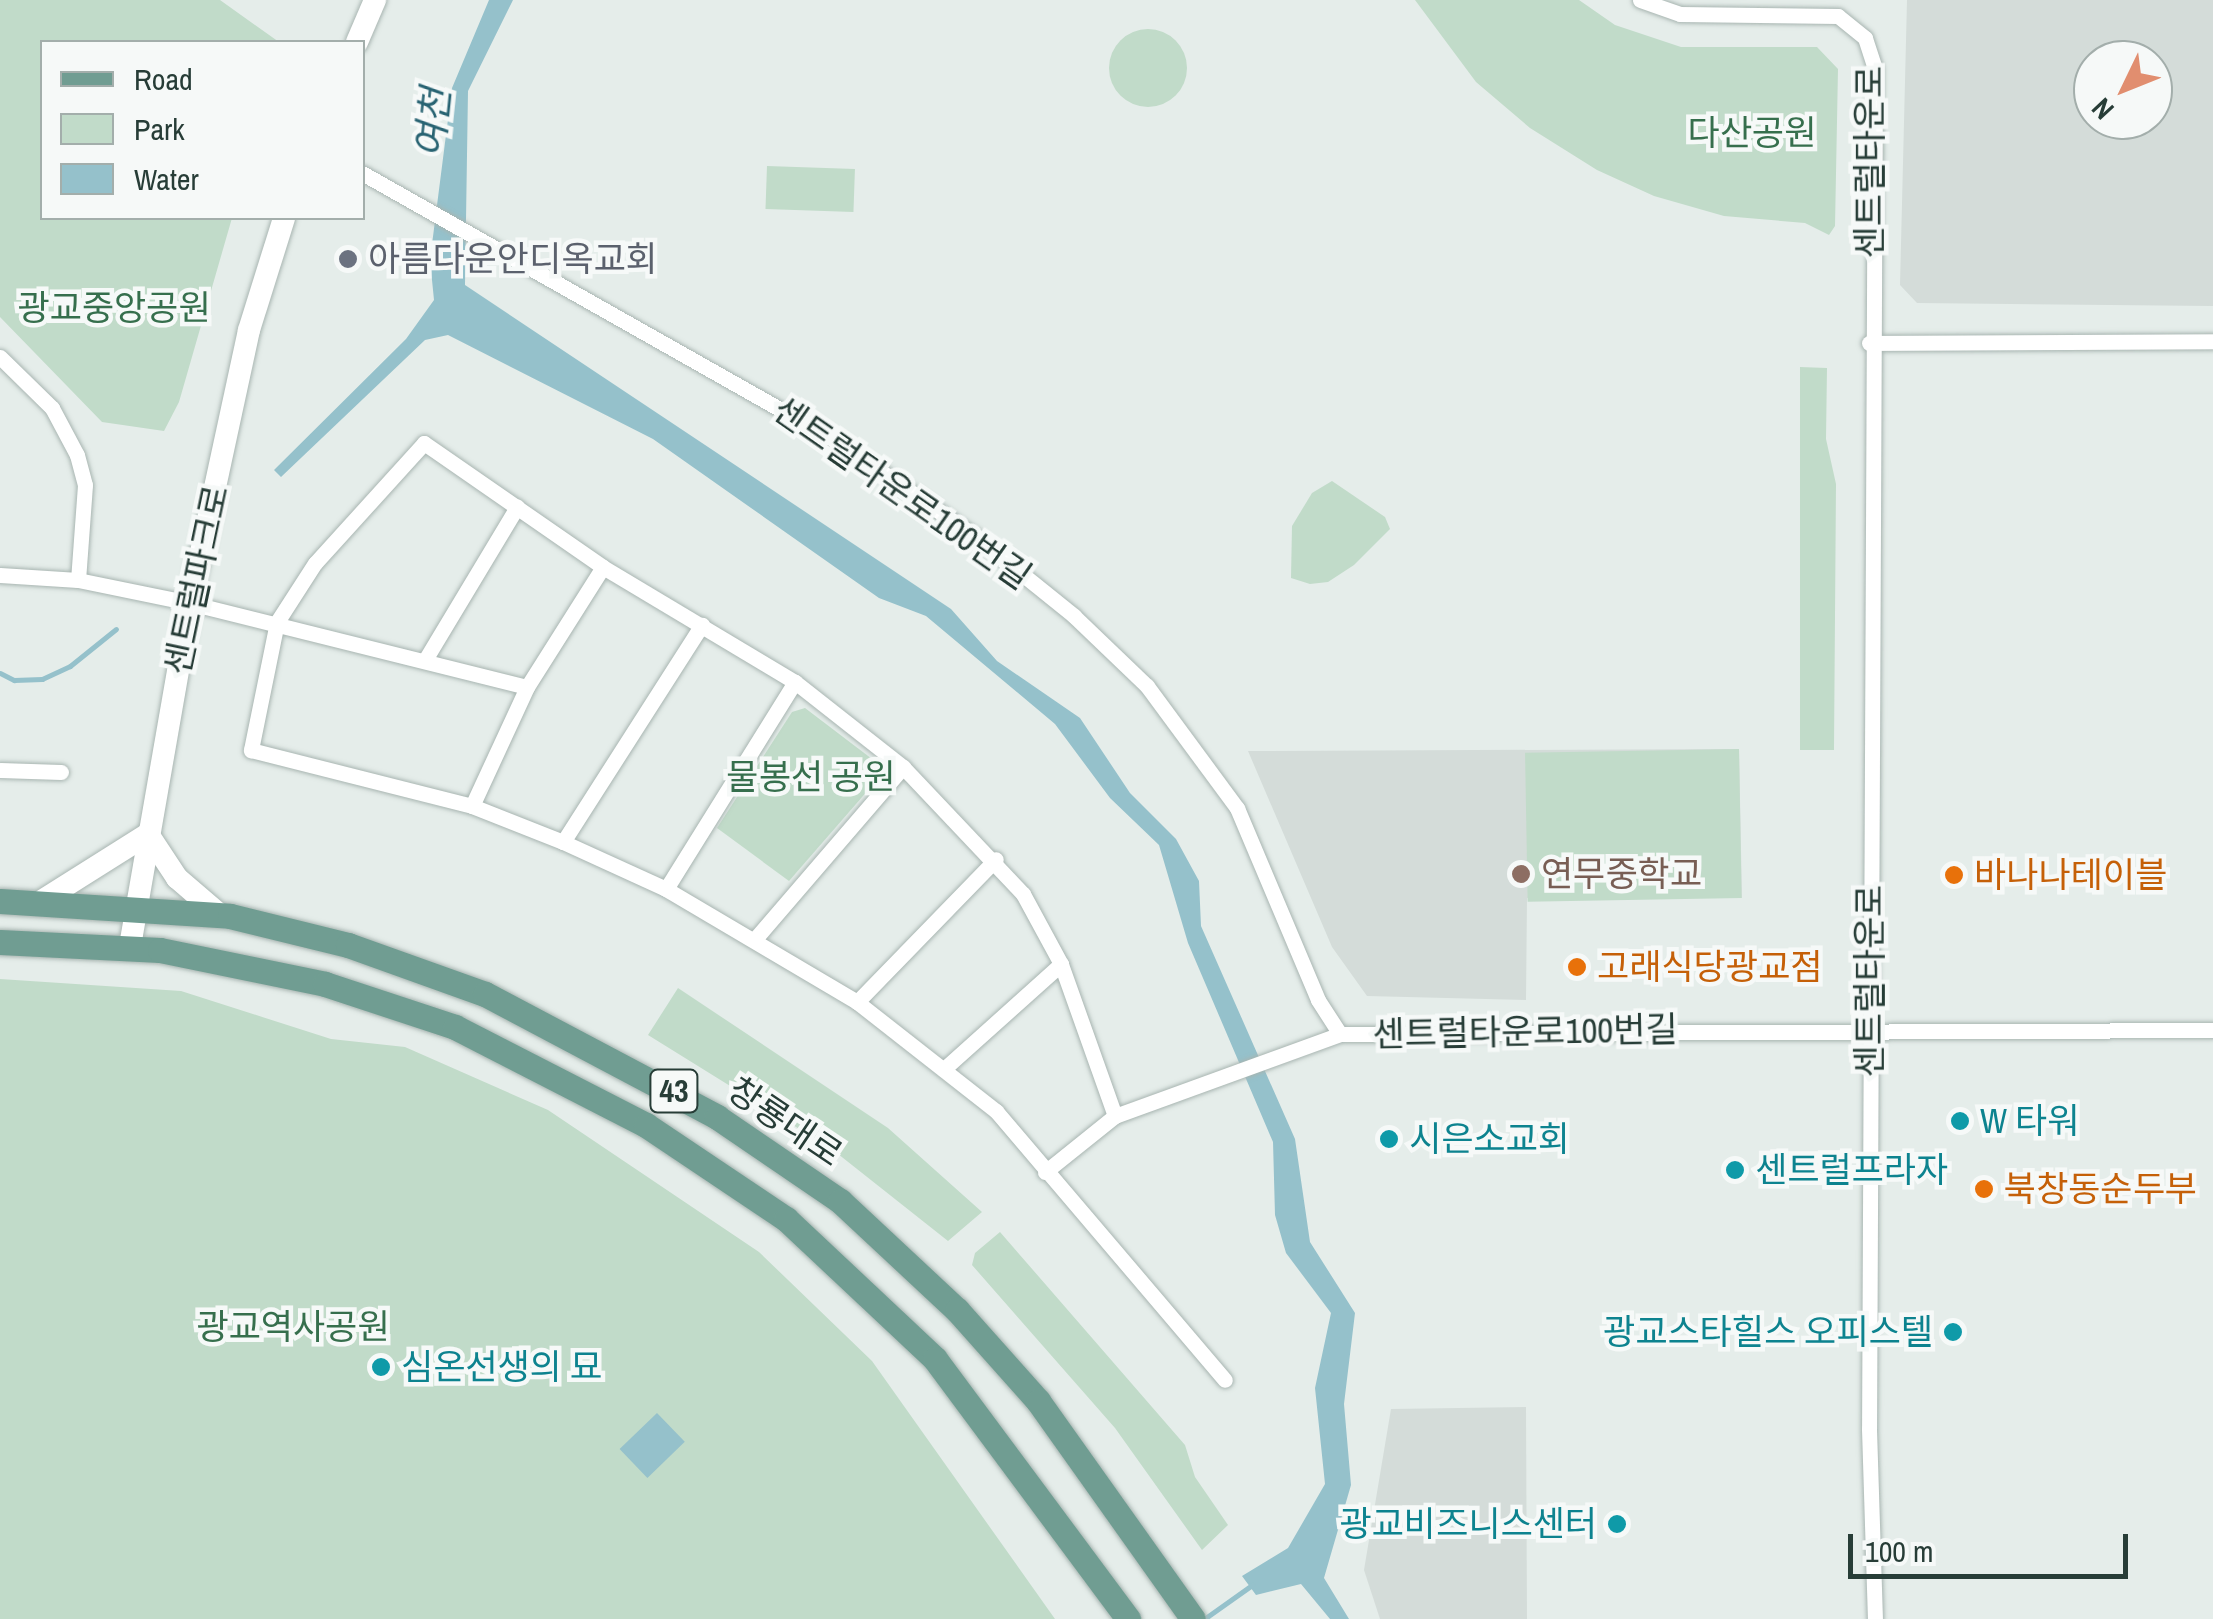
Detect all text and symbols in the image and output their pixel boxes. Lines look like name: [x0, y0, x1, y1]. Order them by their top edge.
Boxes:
legend: [40, 40, 365, 220]
north arrow: [2073, 40, 2173, 140]
text: Road: [134, 59, 193, 99]
street label: 센트럴타운로: [1849, 65, 1891, 259]
water label: 여천: [407, 86, 459, 160]
text: N: [2083, 90, 2122, 128]
text: Park: [134, 109, 185, 149]
park label: 다산공원: [1688, 112, 1816, 154]
text: Water: [134, 159, 199, 199]
place label: 아름다운안디옥교회: [368, 238, 658, 280]
marker: 아름다운안디옥교회: [337, 248, 359, 270]
park label: 광교중앙공원: [17, 287, 211, 329]
street label: 센트럴타운로100번길: [765, 388, 1039, 598]
street label: 센트럴파크로: [156, 481, 238, 679]
park label: 물봉선 공원: [727, 756, 895, 798]
place label: 연무중학교: [1541, 853, 1702, 895]
place label: 바나나테이블: [1974, 854, 2167, 896]
marker: 연무중학교: [1510, 863, 1532, 885]
marker: 바나나테이블: [1943, 864, 1965, 886]
street label: 센트럴타운로: [1849, 884, 1891, 1078]
place label: 고래식당광교점: [1597, 946, 1822, 988]
marker: 고래식당광교점: [1566, 956, 1588, 978]
street label: 센트럴타운로100번길: [1372, 1008, 1678, 1056]
road number: 43: [649, 1064, 699, 1118]
street label: 창룡대로: [720, 1069, 850, 1175]
place label: W 타워: [1980, 1100, 2079, 1142]
marker: W 타워: [1949, 1110, 1971, 1132]
place label: 시은소교회: [1409, 1118, 1570, 1160]
marker: 시은소교회: [1378, 1128, 1400, 1150]
place label: 센트럴프라자: [1755, 1149, 1948, 1191]
marker: 센트럴프라자: [1724, 1159, 1746, 1181]
place label: 북창동순두부: [2004, 1168, 2197, 1210]
marker: 북창동순두부: [1973, 1178, 1995, 1200]
park label: 광교역사공원: [196, 1306, 390, 1348]
place label: 광교스타힐스 오피스텔: [1603, 1311, 1933, 1353]
marker: 광교스타힐스 오피스텔: [1942, 1321, 1964, 1343]
place label: 심온선생의 묘: [401, 1346, 602, 1388]
marker: 심온선생의 묘: [370, 1356, 392, 1378]
place label: 광교비즈니스센터: [1339, 1503, 1597, 1545]
marker: 광교비즈니스센터: [1606, 1513, 1628, 1535]
scale bar: [1853, 1514, 2133, 1576]
text: 100 m: [1865, 1531, 1933, 1571]

